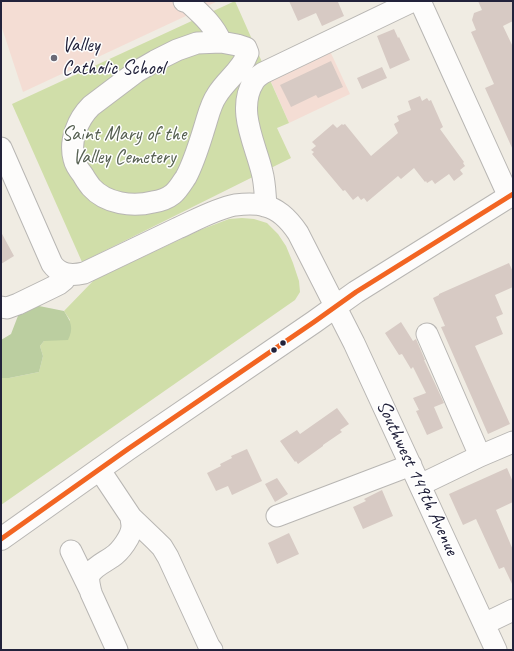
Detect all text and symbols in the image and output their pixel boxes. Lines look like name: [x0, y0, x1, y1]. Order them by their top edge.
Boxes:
place label: Valley Catholic School: [62, 34, 165, 81]
marker: Valley Catholic School: [49, 53, 59, 63]
park label: Saint Mary of the Valley Cemetery: [62, 123, 186, 170]
unlabelled marker: [278, 338, 288, 348]
unlabelled marker: [269, 345, 279, 355]
street label: Southwest 149th Avenue: [371, 397, 463, 559]

